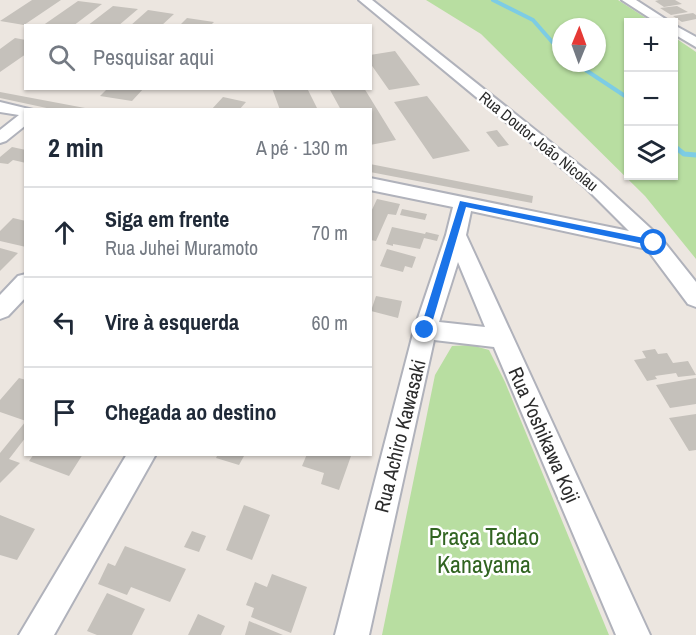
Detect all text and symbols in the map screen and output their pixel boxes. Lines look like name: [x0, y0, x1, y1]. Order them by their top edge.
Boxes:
north arrow: [552, 18, 606, 72]
map controls: [624, 18, 678, 180]
button: +: [624, 18, 678, 72]
search box: [24, 24, 372, 90]
icon: search: [45, 41, 78, 74]
text: Pesquisar aqui: [93, 42, 214, 72]
button: −: [624, 72, 678, 126]
street label: Rua Doutor João Nicolau: [475, 86, 603, 196]
button: layers: [624, 126, 678, 180]
text: 2 min: [48, 130, 104, 165]
text: A pé · 130 m: [256, 134, 348, 161]
text: Siga em frente: [105, 204, 229, 234]
icon: ahead: [48, 216, 81, 249]
text: 70 m: [312, 219, 348, 246]
route start: [640, 229, 666, 255]
text: Rua Juhei Muramoto: [105, 234, 258, 261]
icon: left: [48, 306, 81, 339]
text: Vire à esquerda: [105, 307, 239, 337]
text: 60 m: [312, 309, 348, 336]
route end: [411, 316, 437, 342]
street label: Rua Achiro Kawasaki: [367, 357, 432, 515]
street label: Rua Yoshikawa Koji: [502, 363, 587, 507]
icon: arrive: [48, 396, 81, 429]
text: Chegada ao destino: [105, 397, 276, 427]
park label: Praça Tadao Kanayama: [429, 520, 539, 580]

